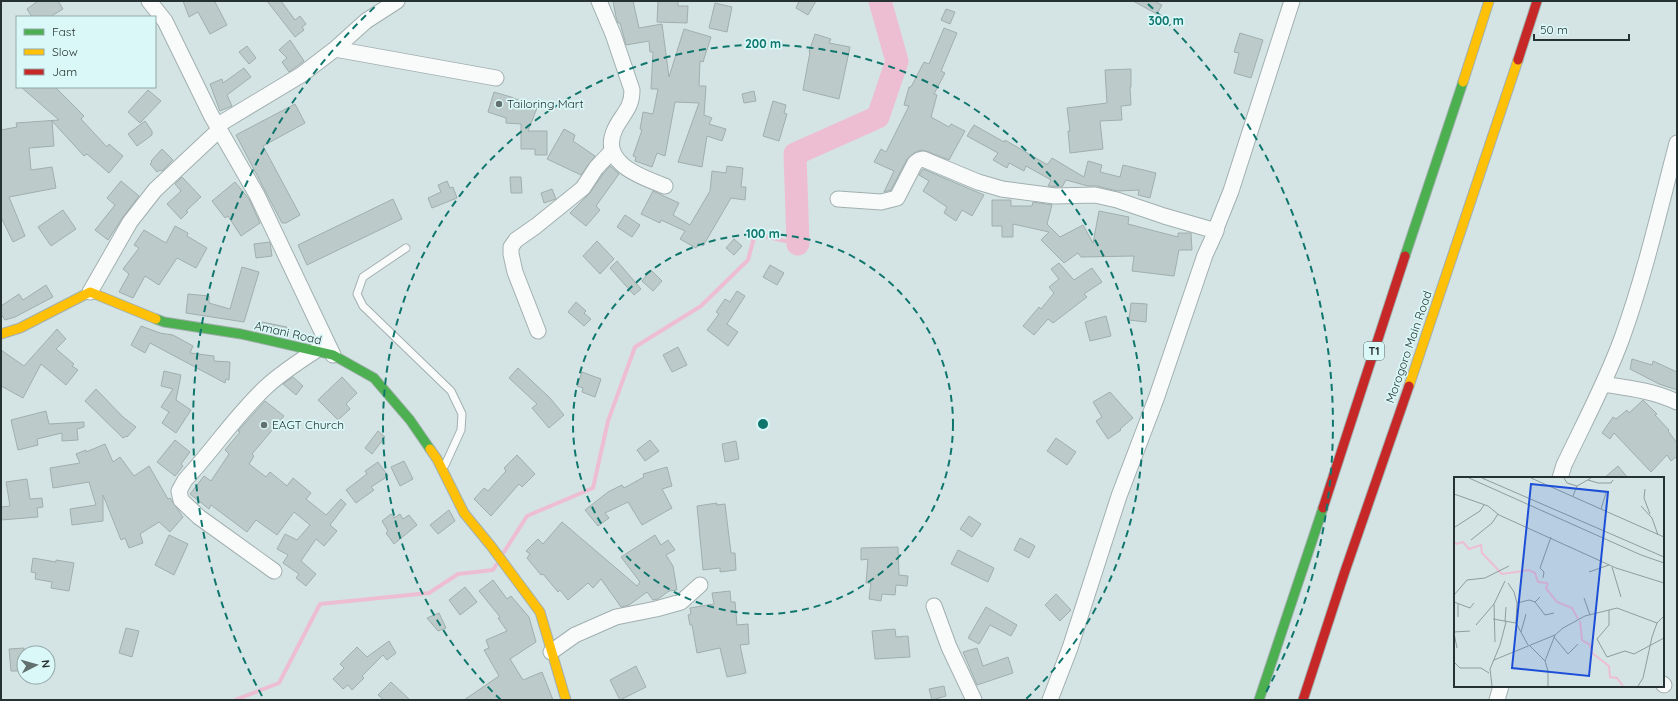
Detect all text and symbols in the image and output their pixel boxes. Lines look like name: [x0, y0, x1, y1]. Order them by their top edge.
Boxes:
text: 300 m: [1148, 13, 1184, 28]
legend: [16, 16, 156, 88]
scale bar: [1534, 16, 1629, 42]
text: 50 m: [1540, 22, 1568, 37]
text: Fast: [52, 24, 76, 39]
text: 200 m: [745, 36, 781, 51]
text: Slow: [52, 44, 78, 59]
text: Jam: [52, 64, 77, 79]
place label: Tailoring Mart: [507, 96, 584, 111]
marker: Tailoring Mart: [494, 99, 504, 109]
text: 100 m: [746, 226, 780, 241]
street label: Morogoro Main Road: [1382, 289, 1435, 405]
street label: Amani Road: [253, 317, 323, 348]
road number: T1: [1364, 342, 1384, 360]
place label: EAGT Church: [272, 417, 344, 432]
centre of rings: [756, 417, 770, 431]
marker: EAGT Church: [259, 420, 269, 430]
inset map: [1454, 477, 1664, 687]
north arrow: [16, 645, 56, 685]
text: N: [39, 659, 53, 669]

